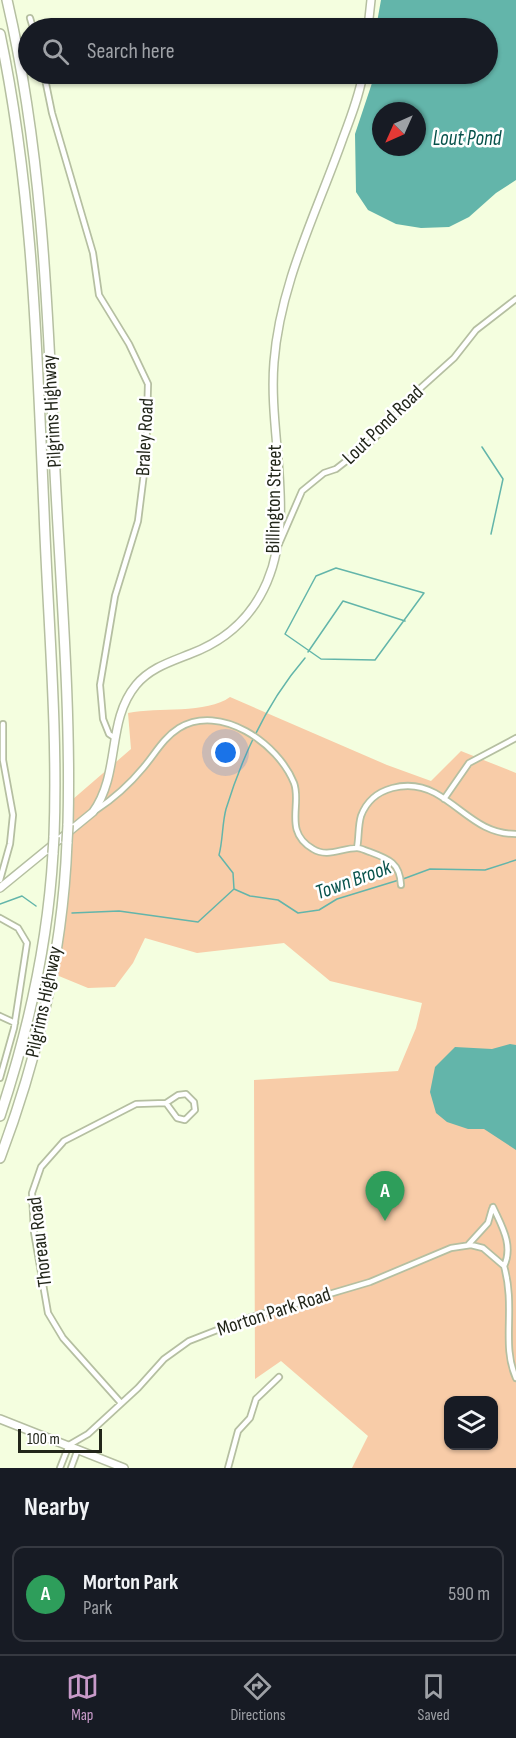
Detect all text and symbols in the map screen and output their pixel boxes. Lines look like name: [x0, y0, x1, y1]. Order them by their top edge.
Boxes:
search box: [18, 18, 498, 84]
icon: search: [39, 35, 72, 68]
text: Search here: [87, 38, 174, 65]
north arrow: [372, 102, 426, 156]
water label: Lout Pond: [433, 126, 503, 151]
street label: Pilgrims Highway: [37, 354, 67, 468]
street label: Lout Pond Road: [338, 381, 428, 469]
street label: Braley Road: [131, 397, 159, 477]
street label: Billington Street: [261, 444, 287, 554]
your location: [211, 738, 240, 767]
water label: Town Brook: [312, 854, 395, 905]
street label: Pilgrims Highway: [20, 944, 68, 1060]
pin: A: [366, 1172, 404, 1221]
street label: Thoreau Road: [23, 1195, 57, 1289]
street label: Morton Park Road: [214, 1282, 334, 1342]
map controls: [444, 1396, 498, 1450]
button: layers: [444, 1396, 498, 1450]
scale bar: [18, 1426, 102, 1454]
text: 100 m: [27, 1430, 60, 1449]
text: Nearby: [24, 1492, 90, 1523]
text: Morton Park: [83, 1569, 178, 1596]
text: A: [41, 1582, 50, 1606]
text: 590 m: [448, 1582, 490, 1606]
text: Park: [83, 1596, 112, 1620]
tab: Map: [66, 1670, 99, 1725]
tab: Directions: [230, 1670, 286, 1725]
tab: Saved: [417, 1670, 450, 1725]

